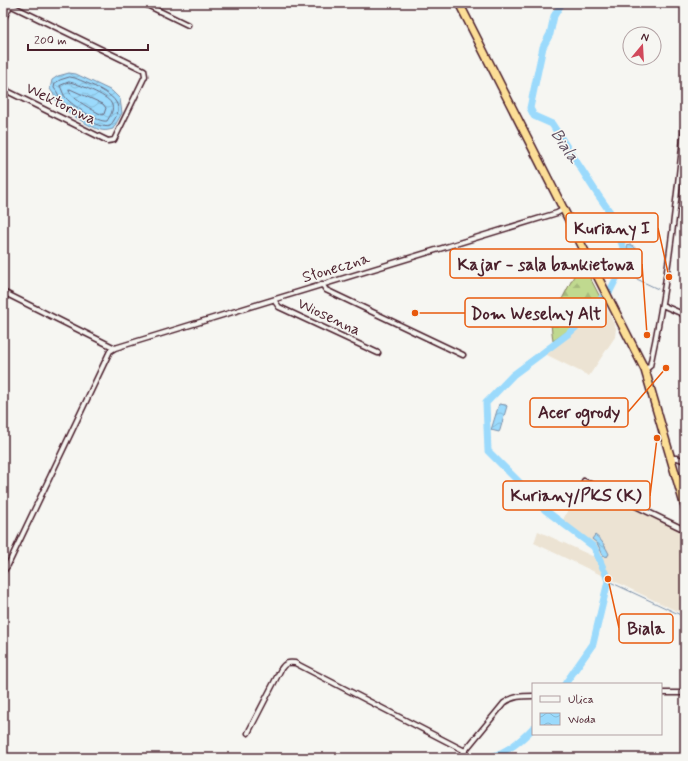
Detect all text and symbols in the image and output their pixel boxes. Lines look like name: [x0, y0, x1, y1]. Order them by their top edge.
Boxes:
scale bar: [28, 26, 148, 52]
north arrow: [622, 26, 662, 66]
text: N: [639, 30, 650, 45]
text: 200 m: [34, 33, 67, 49]
street label: Wektorowa: [22, 78, 100, 130]
water label: Biala: [545, 124, 585, 168]
callout: Kuriany I: [566, 213, 658, 242]
text: Kuriany I: [574, 218, 650, 241]
street label: Słoneczna: [300, 248, 373, 288]
callout: Kajar - sala bankietowa: [450, 249, 642, 278]
text: Kajar - sala bankietowa: [458, 254, 635, 277]
street label: Wiosenna: [294, 293, 364, 341]
callout: Dom Weselny Alt: [465, 298, 606, 327]
text: Dom Weselny Alt: [471, 303, 601, 326]
callout: Acer ogrody: [530, 398, 628, 427]
text: Acer ogrody: [538, 402, 620, 427]
callout: Kuriany/PKS (K): [503, 481, 650, 510]
text: Kuriany/PKS (K): [510, 485, 643, 508]
callout: Biala: [619, 614, 673, 643]
text: Biala: [627, 618, 665, 640]
legend: [532, 683, 662, 735]
text: Ulica: [568, 692, 594, 708]
text: Woda: [568, 712, 596, 728]

